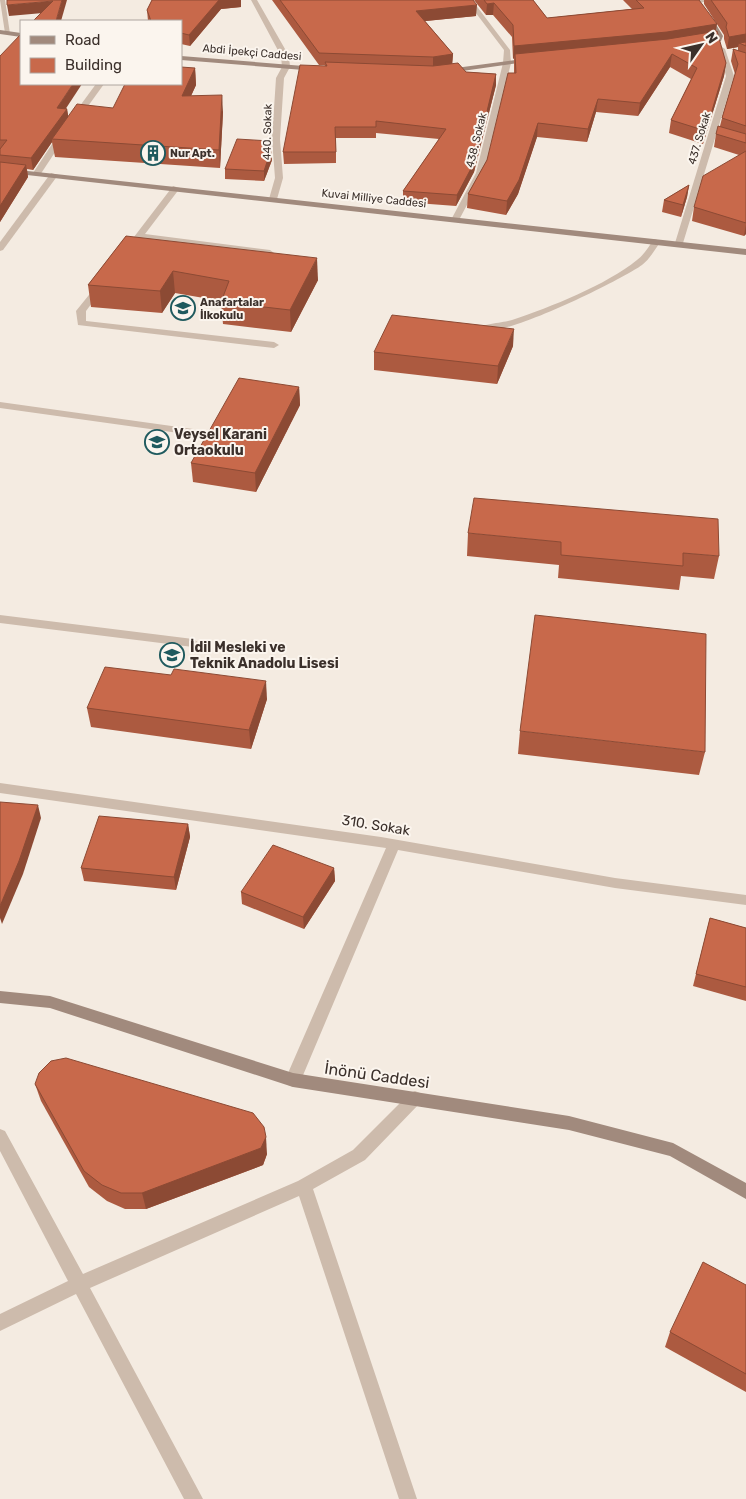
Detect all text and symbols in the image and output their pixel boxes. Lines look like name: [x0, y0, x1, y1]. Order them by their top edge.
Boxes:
legend: [20, 20, 182, 85]
north arrow: [676, 20, 726, 70]
text: N: [701, 29, 721, 47]
text: Road: [65, 31, 101, 49]
street label: Abdi İpekçi Caddesi: [202, 41, 302, 63]
text: Building: [65, 56, 122, 74]
street label: 440. Sokak: [261, 103, 274, 160]
street label: 437. Sokak: [685, 110, 714, 166]
street label: 438. Sokak: [463, 111, 490, 169]
building icon: Nur Apt.: [140, 140, 166, 166]
place label: Nur Apt.: [170, 147, 215, 160]
street label: Kuvai Milliye Caddesi: [321, 187, 427, 210]
school or university icon: Anafartalar İlkokulu: [170, 295, 196, 321]
place label: Anafartalar İlkokulu: [200, 296, 264, 322]
place label: Veysel Karani Ortaokulu: [174, 426, 267, 459]
school or university icon: Veysel Karani Ortaokulu: [144, 429, 170, 455]
place label: İdil Mesleki ve Teknik Anadolu Lisesi: [190, 638, 339, 672]
school or university icon: İdil Mesleki ve Teknik Anadolu Lisesi: [159, 642, 185, 668]
street label: 310. Sokak: [341, 812, 412, 839]
street label: İnönü Caddesi: [323, 1059, 431, 1092]

